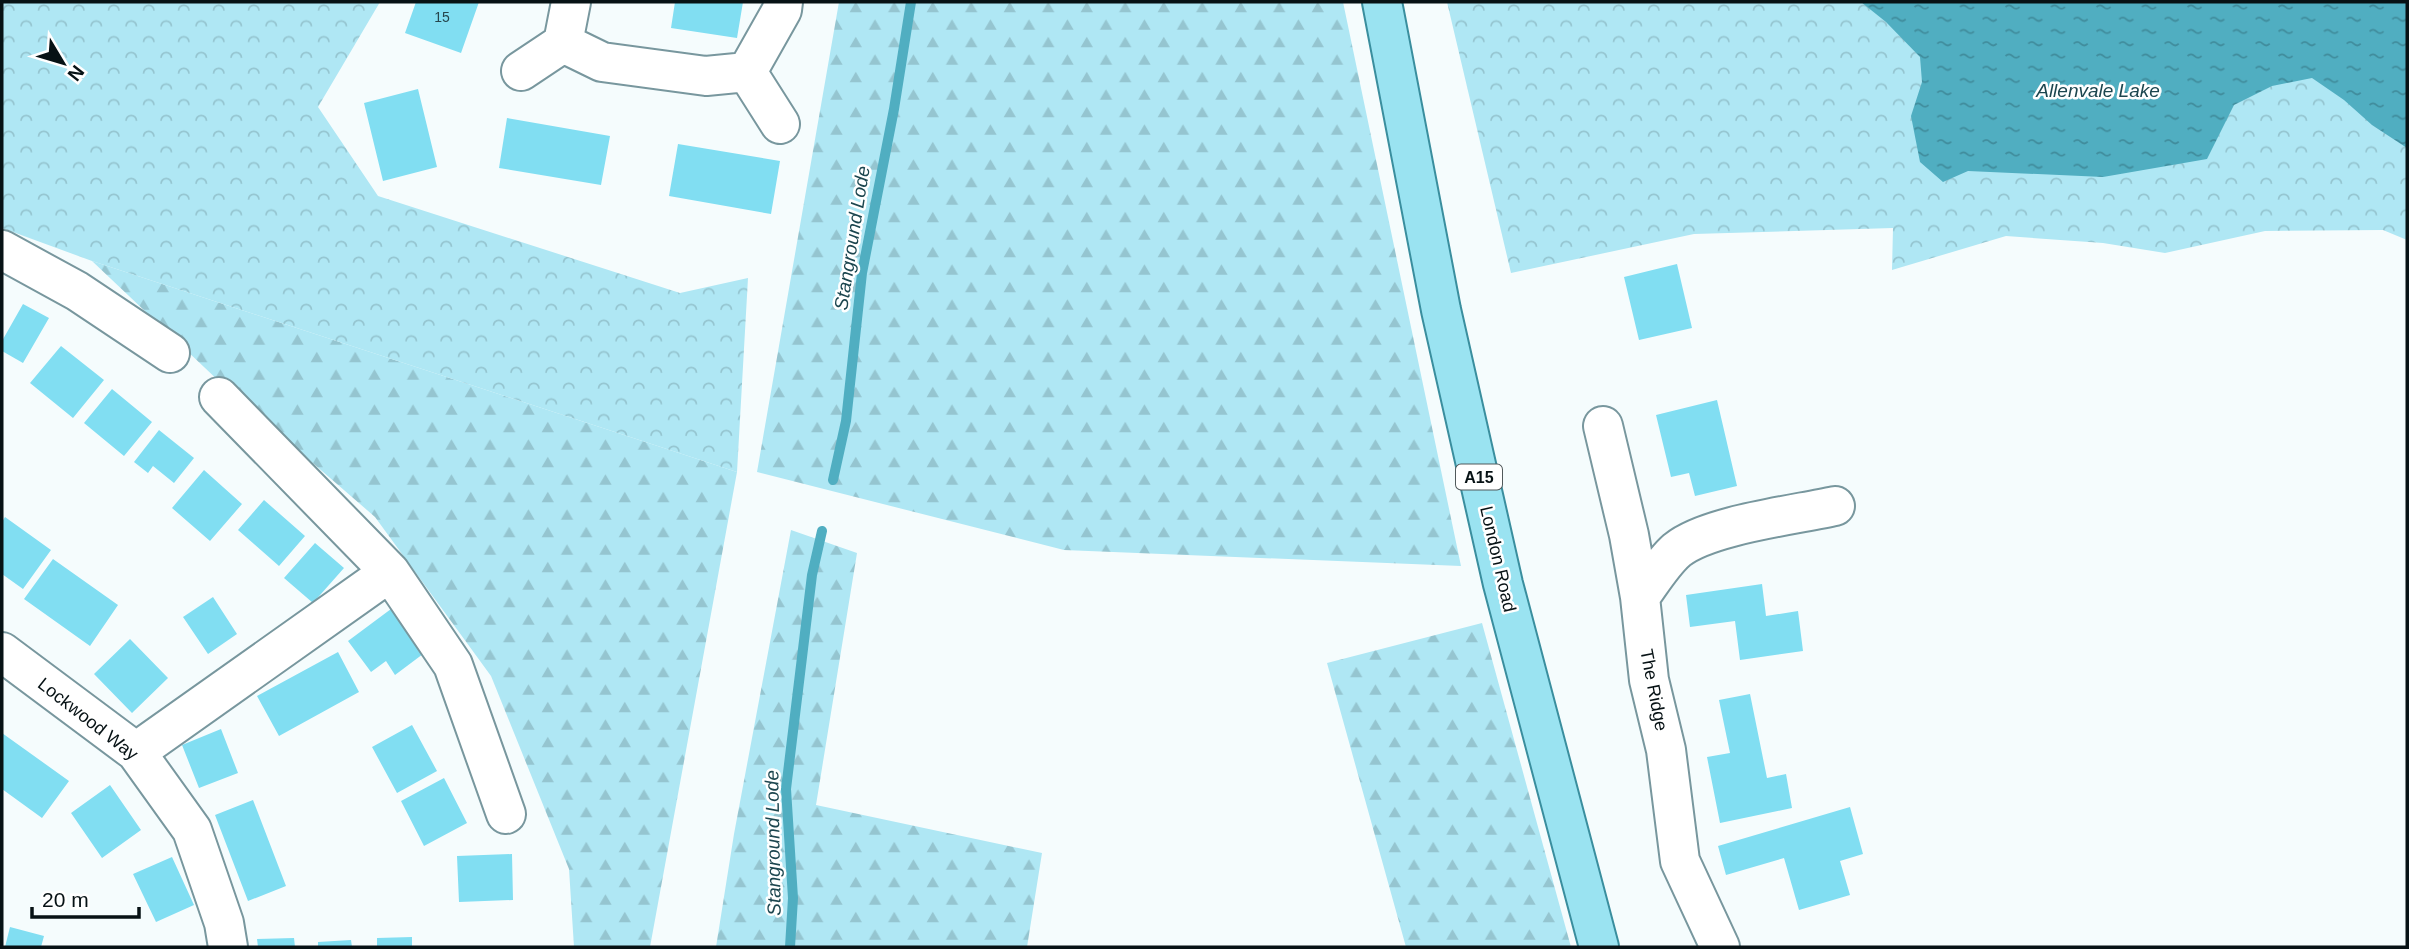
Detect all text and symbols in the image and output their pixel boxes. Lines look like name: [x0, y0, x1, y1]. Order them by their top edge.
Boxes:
house number: 15: [434, 9, 450, 25]
north arrow: [28, 28, 98, 98]
text: N: [64, 61, 89, 85]
water label: Allenvale Lake: [2035, 80, 2160, 101]
water label: Stanground Lode: [830, 164, 874, 312]
road number: A15: [1456, 464, 1502, 490]
street label: London Road: [1476, 504, 1520, 614]
street label: The Ridge: [1636, 647, 1672, 733]
street label: Lockwood Way: [34, 674, 142, 764]
water label: Stanground Lode: [761, 770, 785, 916]
scale bar: [32, 876, 138, 920]
text: 20 m: [42, 888, 89, 911]

